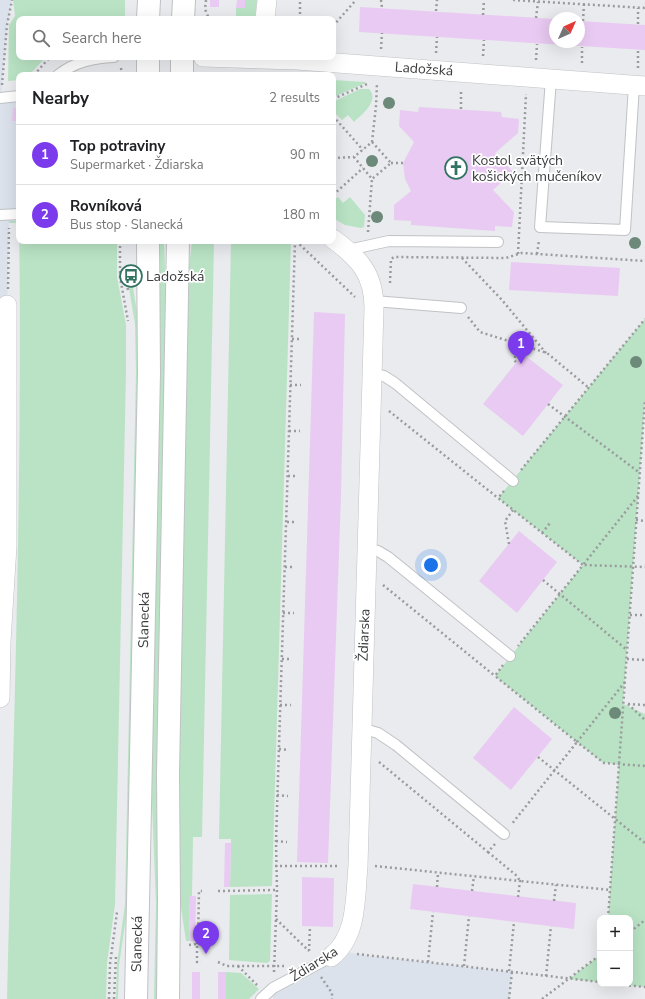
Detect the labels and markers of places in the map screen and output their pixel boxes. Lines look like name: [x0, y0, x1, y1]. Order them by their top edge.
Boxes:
place label: Kostol svätých košických mučeníkov: [472, 151, 602, 186]
church icon: Kostol svätých košických mučeníkov: [443, 155, 469, 181]
bus stop icon: Ladožská: [118, 263, 144, 289]
place label: Ladožská: [146, 267, 204, 286]
pin: 1: [508, 331, 534, 364]
pin: 2: [193, 921, 219, 954]

